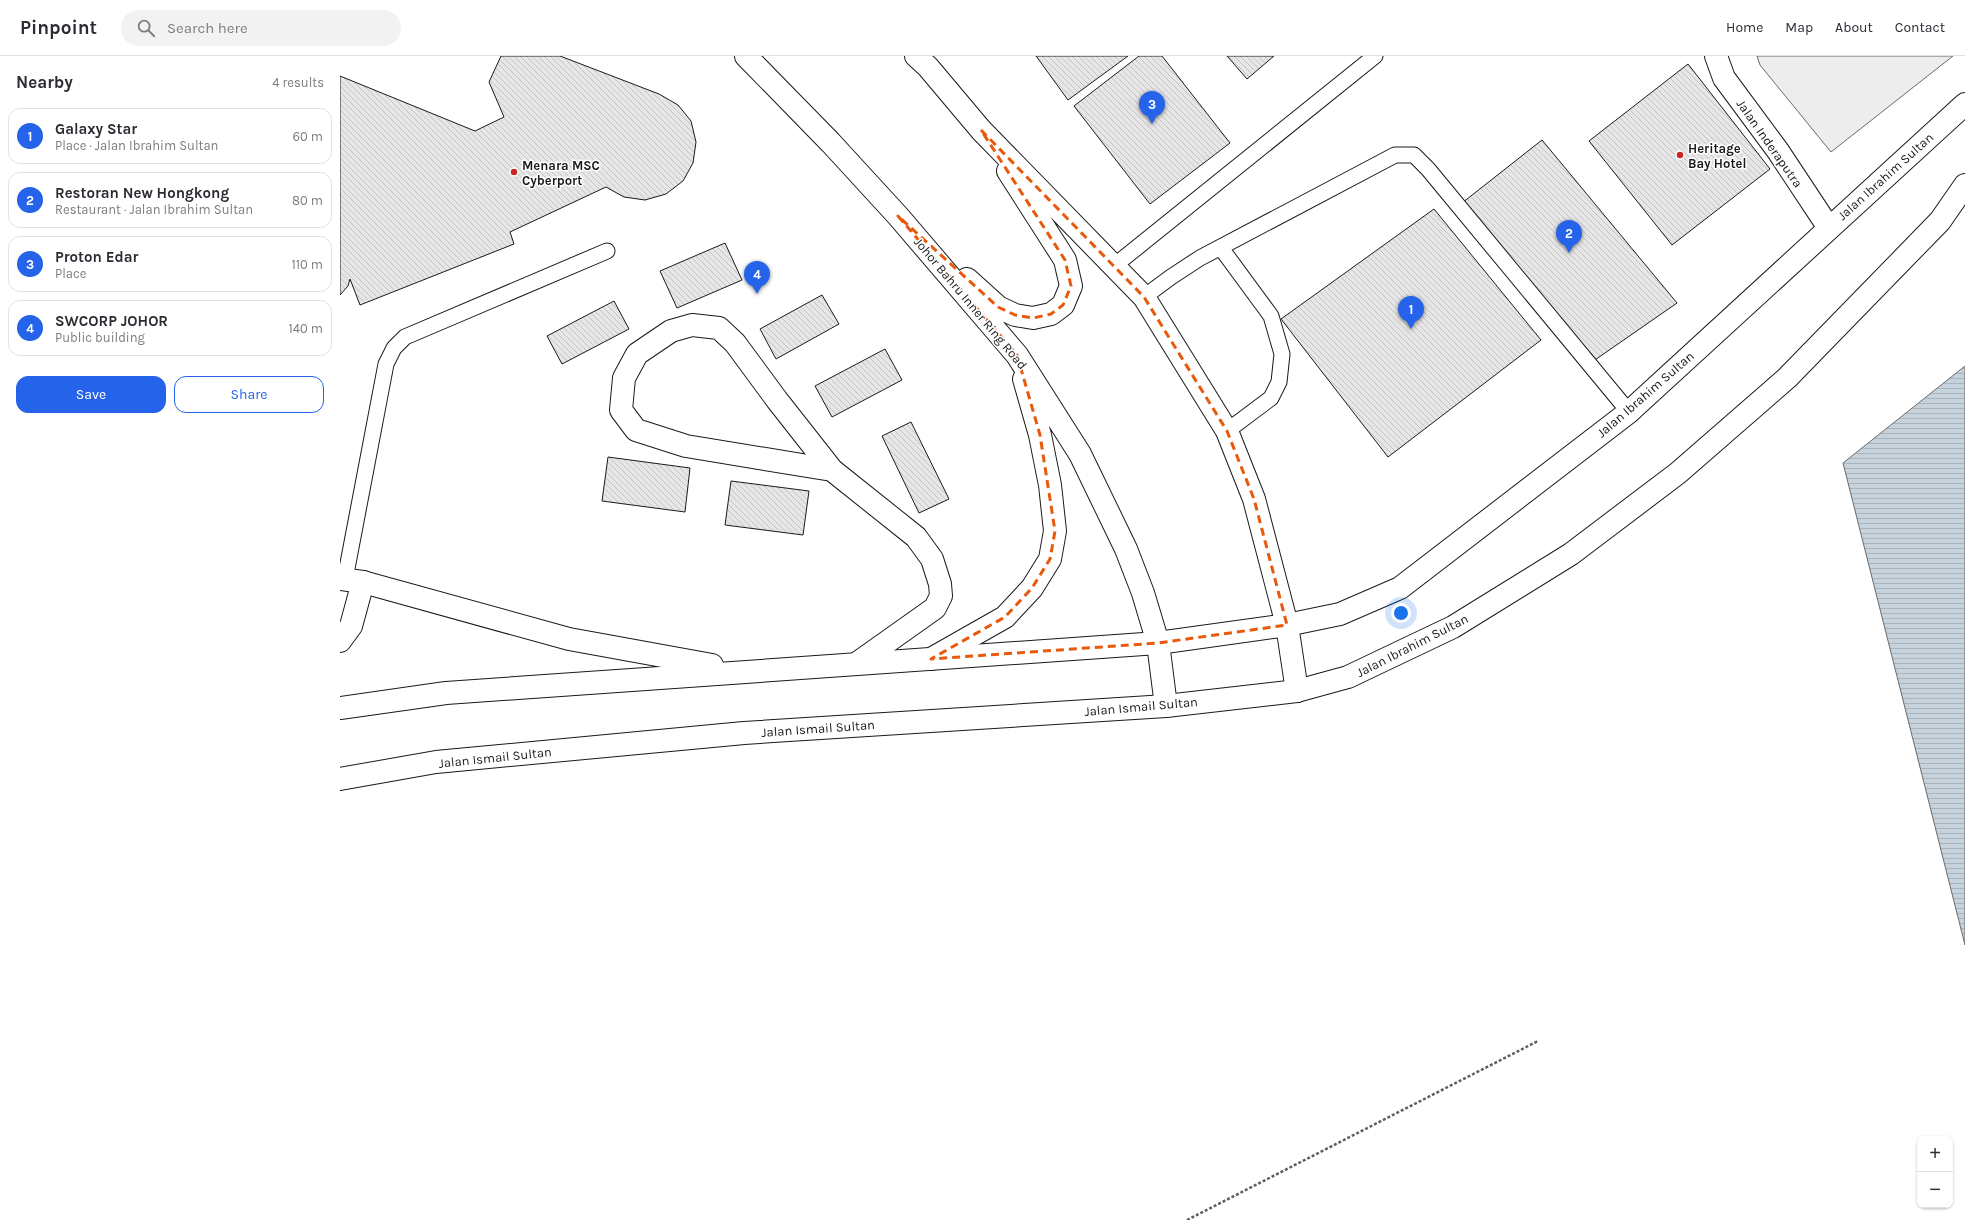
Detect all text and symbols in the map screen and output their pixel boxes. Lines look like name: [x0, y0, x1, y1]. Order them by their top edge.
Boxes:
search box: [121, 10, 401, 46]
text: Pinpoint: [20, 17, 97, 39]
icon: search: [135, 17, 157, 39]
text: Search here: [167, 19, 248, 37]
text: Home: [1726, 19, 1763, 36]
text: Map: [1785, 19, 1813, 36]
text: About: [1835, 19, 1873, 36]
text: Contact: [1895, 19, 1945, 36]
text: Nearby: [16, 72, 73, 92]
text: 4 results: [272, 75, 324, 90]
pin: 3: [1139, 91, 1165, 124]
street label: Jalan Inderaputra: [1734, 96, 1806, 190]
text: Galaxy Star: [55, 120, 137, 138]
text: 1: [28, 129, 32, 144]
text: 60 m: [293, 129, 323, 144]
street label: Jalan Ibrahim Sultan: [1834, 129, 1936, 223]
text: Place · Jalan Ibrahim Sultan: [55, 138, 218, 153]
place label: Heritage Bay Hotel: [1688, 141, 1746, 171]
marker: Heritage Bay Hotel: [1675, 150, 1685, 160]
place label: Menara MSC Cyberport: [522, 158, 600, 188]
marker: Menara MSC Cyberport: [509, 167, 519, 177]
text: Restoran New Hongkong: [55, 184, 229, 202]
text: 2: [26, 193, 34, 208]
text: 80 m: [292, 193, 323, 208]
text: Restaurant · Jalan Ibrahim Sultan: [55, 202, 253, 217]
pin: 2: [1556, 220, 1582, 253]
street label: Johor Bahru Inner Ring Road: [911, 234, 1030, 372]
text: Proton Edar: [55, 248, 138, 266]
text: 3: [26, 257, 34, 272]
text: 110 m: [291, 257, 323, 272]
pin: 4: [744, 261, 770, 294]
text: Place: [55, 266, 86, 281]
pin: 1: [1398, 296, 1424, 329]
text: SWCORP JOHOR: [55, 312, 168, 330]
text: 4: [26, 321, 34, 336]
text: 140 m: [288, 321, 323, 336]
text: Public building: [55, 330, 145, 345]
street label: Jalan Ibrahim Sultan: [1594, 348, 1697, 441]
button: Save: [16, 376, 166, 413]
button: Share: [174, 376, 324, 413]
your location: [1391, 603, 1411, 623]
street label: Jalan Ibrahim Sultan: [1354, 611, 1471, 680]
street label: Jalan Ismail Sultan: [1084, 694, 1198, 719]
street label: Jalan Ismail Sultan: [761, 717, 875, 740]
street label: Jalan Ismail Sultan: [438, 744, 552, 771]
map controls: [1917, 1136, 1953, 1208]
button: +: [1917, 1136, 1953, 1172]
button: −: [1917, 1172, 1953, 1208]

